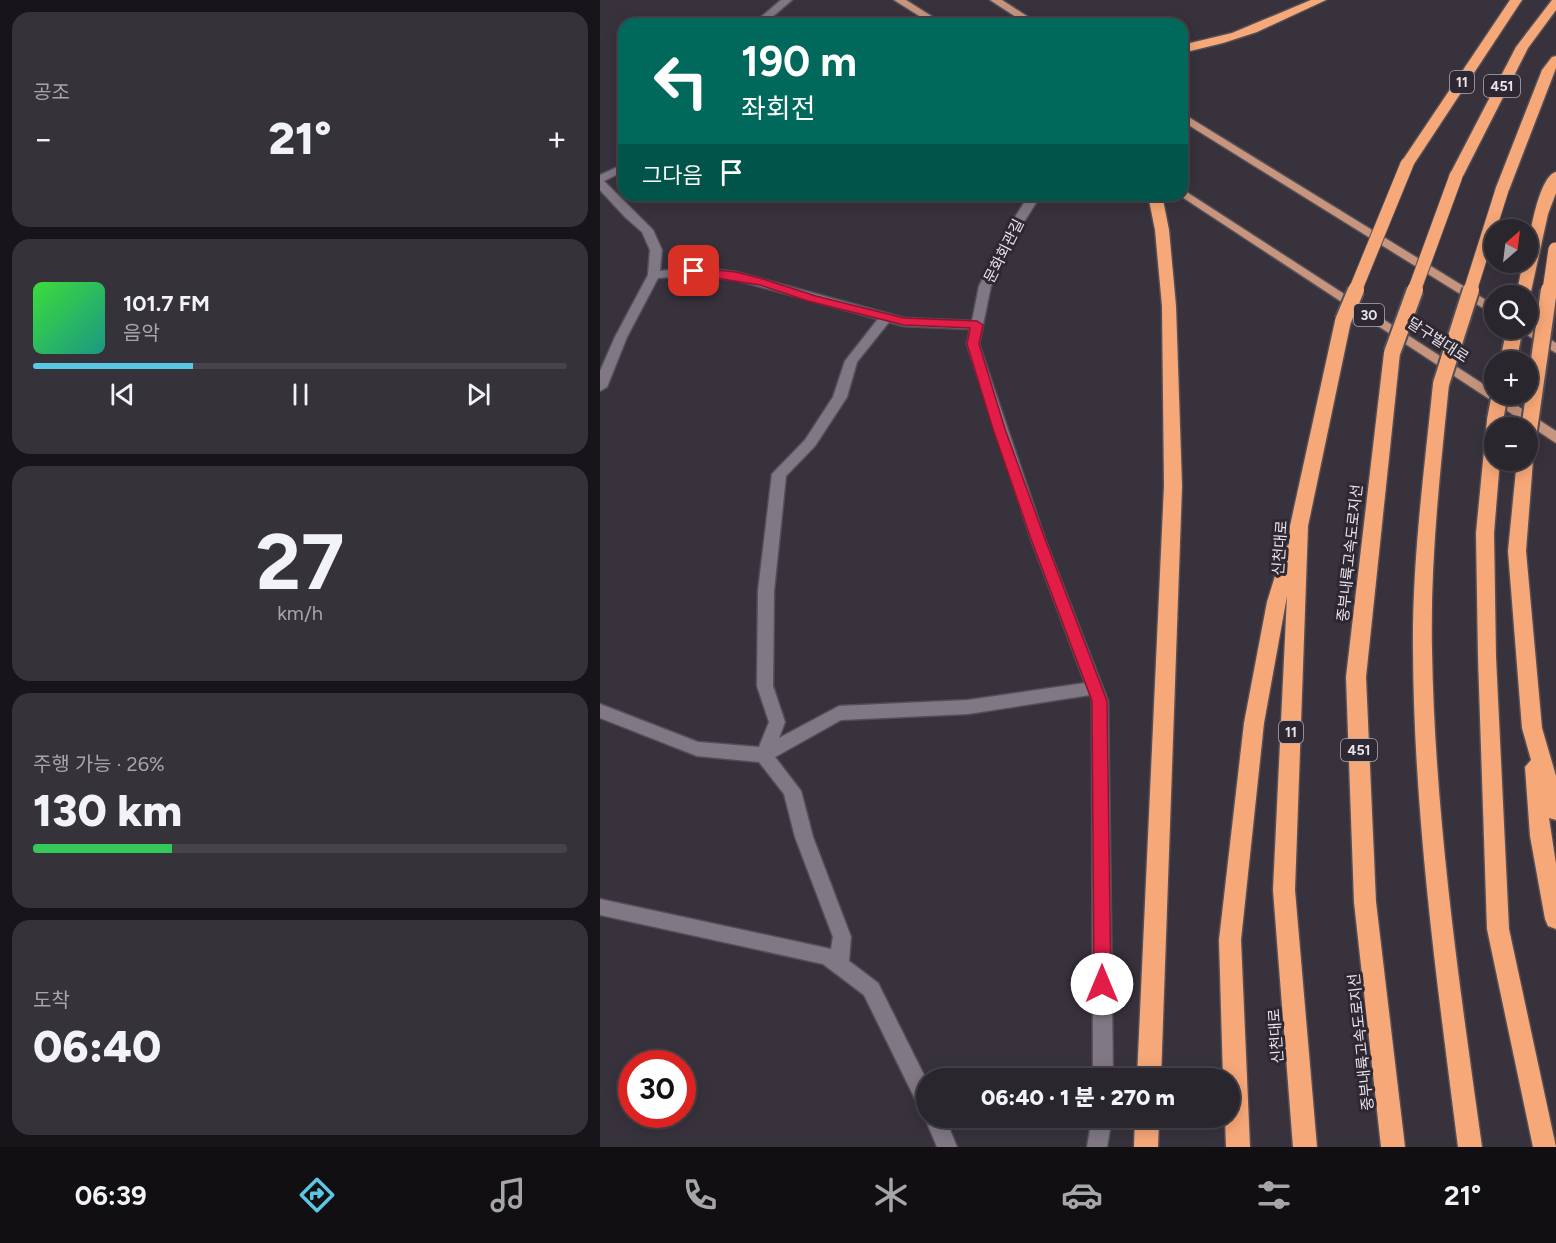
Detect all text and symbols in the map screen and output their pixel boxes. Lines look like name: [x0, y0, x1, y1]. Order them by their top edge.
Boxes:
text: 190 m: [741, 36, 857, 87]
icon: left: [642, 42, 720, 120]
road number: 11: [1450, 71, 1474, 93]
road number: 451: [1484, 75, 1520, 97]
text: 공조: [33, 80, 70, 104]
text: 좌회전: [741, 92, 816, 125]
text: 21°: [269, 111, 331, 165]
text: −: [33, 119, 54, 158]
text: +: [546, 119, 567, 158]
icon: arrive: [715, 156, 748, 189]
text: 그다음: [642, 162, 703, 189]
street label: 문화회관길: [980, 216, 1028, 286]
north arrow: [1484, 219, 1538, 273]
map controls: [1484, 219, 1538, 471]
pin: [668, 245, 719, 296]
icon: arrive: [677, 254, 710, 287]
button: search: [1484, 285, 1538, 339]
text: 101.7 FM: [123, 290, 210, 317]
road number: 30: [1354, 304, 1384, 326]
street label: 달구벌대로: [1404, 314, 1472, 366]
text: 음악: [123, 321, 160, 345]
button: +: [1484, 351, 1538, 405]
icon: previous: [106, 378, 139, 411]
icon: pause: [284, 378, 317, 411]
icon: next: [462, 378, 495, 411]
button: −: [1484, 417, 1538, 471]
street label: 중부내륙고속도로지선: [1334, 483, 1366, 623]
text: 27: [256, 515, 344, 609]
street label: 신천대로: [1269, 520, 1291, 576]
text: km/h: [277, 601, 323, 625]
road number: 11: [1279, 721, 1303, 743]
road number: 451: [1341, 739, 1377, 761]
text: 주행 가능 · 26%: [33, 752, 165, 776]
text: 130 km: [33, 783, 182, 837]
position arrow: [1070, 952, 1134, 1016]
street label: 중부내륙고속도로지선: [1345, 972, 1377, 1112]
text: 도착: [33, 988, 70, 1012]
street label: 신천대로: [1265, 1008, 1287, 1064]
text: 06:40: [33, 1019, 161, 1073]
speed limit sign: 30: [618, 1050, 696, 1128]
text: 06:40 · 1 분 · 270 m: [981, 1084, 1175, 1111]
icon: directions: [296, 1174, 338, 1216]
icon: music: [487, 1174, 529, 1216]
icon: phone: [679, 1174, 721, 1216]
icon: climate: [870, 1174, 912, 1216]
icon: car: [1061, 1174, 1103, 1216]
icon: filters: [1253, 1174, 1295, 1216]
text: 06:39: [75, 1179, 147, 1212]
text: 21°: [1444, 1179, 1481, 1212]

